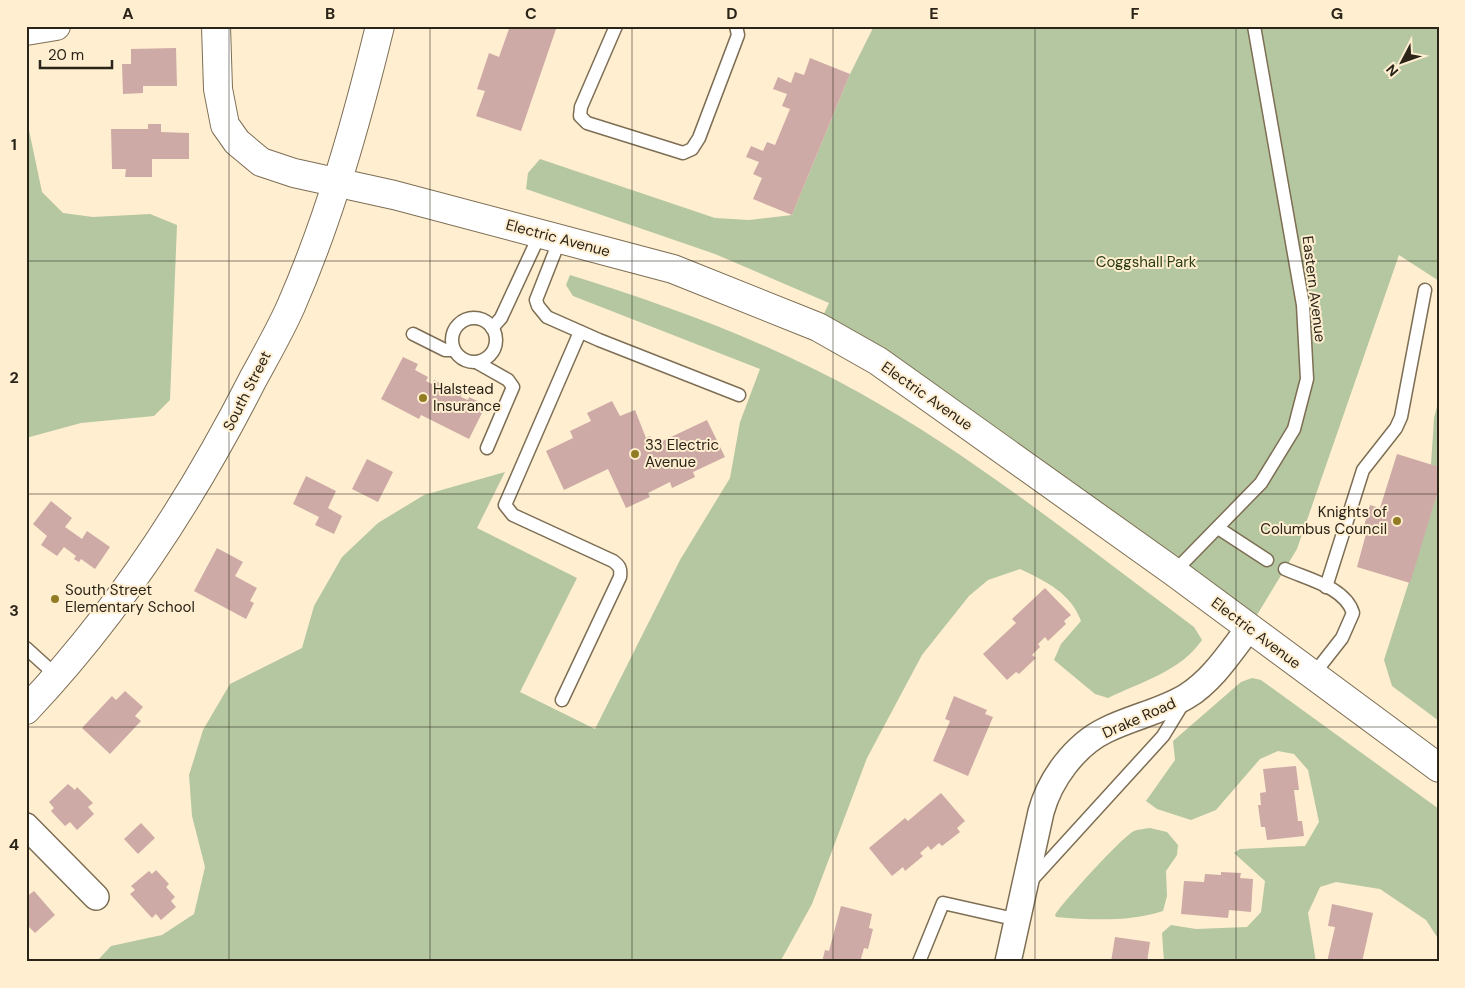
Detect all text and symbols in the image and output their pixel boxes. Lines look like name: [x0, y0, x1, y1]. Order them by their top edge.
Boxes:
text: A: [122, 3, 134, 24]
text: B: [325, 3, 335, 24]
text: C: [525, 3, 537, 24]
text: D: [726, 3, 738, 24]
text: E: [929, 3, 939, 24]
text: F: [1131, 3, 1140, 24]
text: G: [1331, 3, 1343, 24]
scale bar: [40, 38, 112, 70]
north arrow: [1378, 38, 1428, 88]
text: 20 m: [48, 45, 84, 65]
text: N: [1382, 61, 1402, 80]
text: 1: [11, 134, 17, 155]
street label: Electric Avenue: [504, 214, 612, 262]
street label: Eastern Avenue: [1298, 235, 1330, 343]
park label: Coggshall Park: [1096, 252, 1197, 272]
street label: South Street: [218, 348, 276, 434]
street label: Electric Avenue: [877, 357, 977, 435]
text: 2: [9, 367, 19, 388]
place label: Halstead Insurance: [433, 379, 501, 416]
marker: Halstead Insurance: [417, 392, 429, 404]
place label: 33 Electric Avenue: [645, 435, 719, 472]
marker: 33 Electric Avenue: [629, 448, 641, 460]
place label: Knights of Columbus Council: [1260, 502, 1387, 539]
marker: Knights of Columbus Council: [1391, 515, 1403, 527]
place label: South Street Elementary School: [65, 580, 195, 617]
marker: South Street Elementary School: [49, 593, 61, 605]
street label: Electric Avenue: [1207, 593, 1305, 673]
text: 3: [9, 600, 19, 621]
street label: Drake Road: [1099, 693, 1179, 743]
text: 4: [9, 834, 19, 855]

